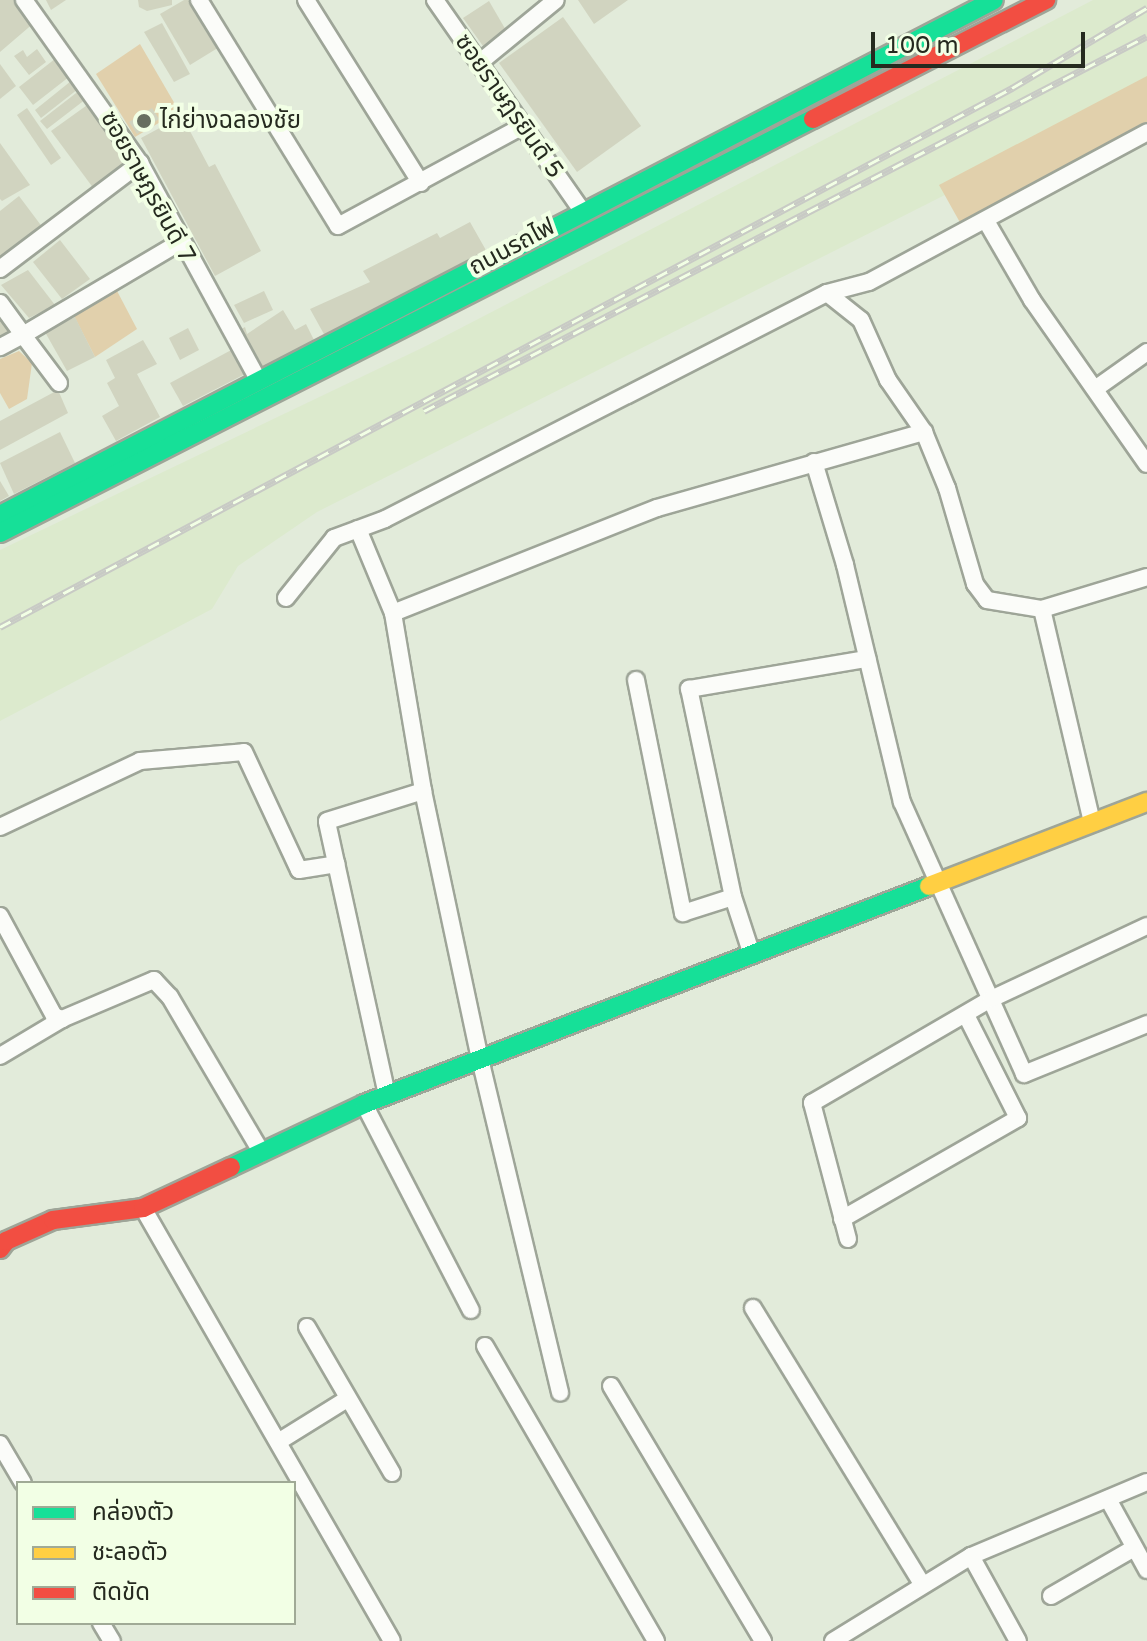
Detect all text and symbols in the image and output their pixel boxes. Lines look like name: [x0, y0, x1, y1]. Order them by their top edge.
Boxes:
scale bar: [875, 16, 1089, 66]
street label: ซอยราษฎรยินดี 5: [449, 28, 569, 184]
text: 100 m: [885, 31, 959, 60]
street label: ซอยราษฎรยินดี 7: [94, 106, 202, 268]
place label: ไก่ย่างฉลองชัย: [160, 107, 301, 135]
marker: ไก่ย่างฉลองชัย: [135, 112, 153, 130]
street label: ถนนรถไฟ: [464, 212, 560, 282]
legend: [16, 1481, 296, 1625]
text: คล่องตัว: [92, 1498, 174, 1527]
text: ชะลอตัว: [92, 1538, 168, 1567]
text: ติดขัด: [92, 1578, 150, 1607]

